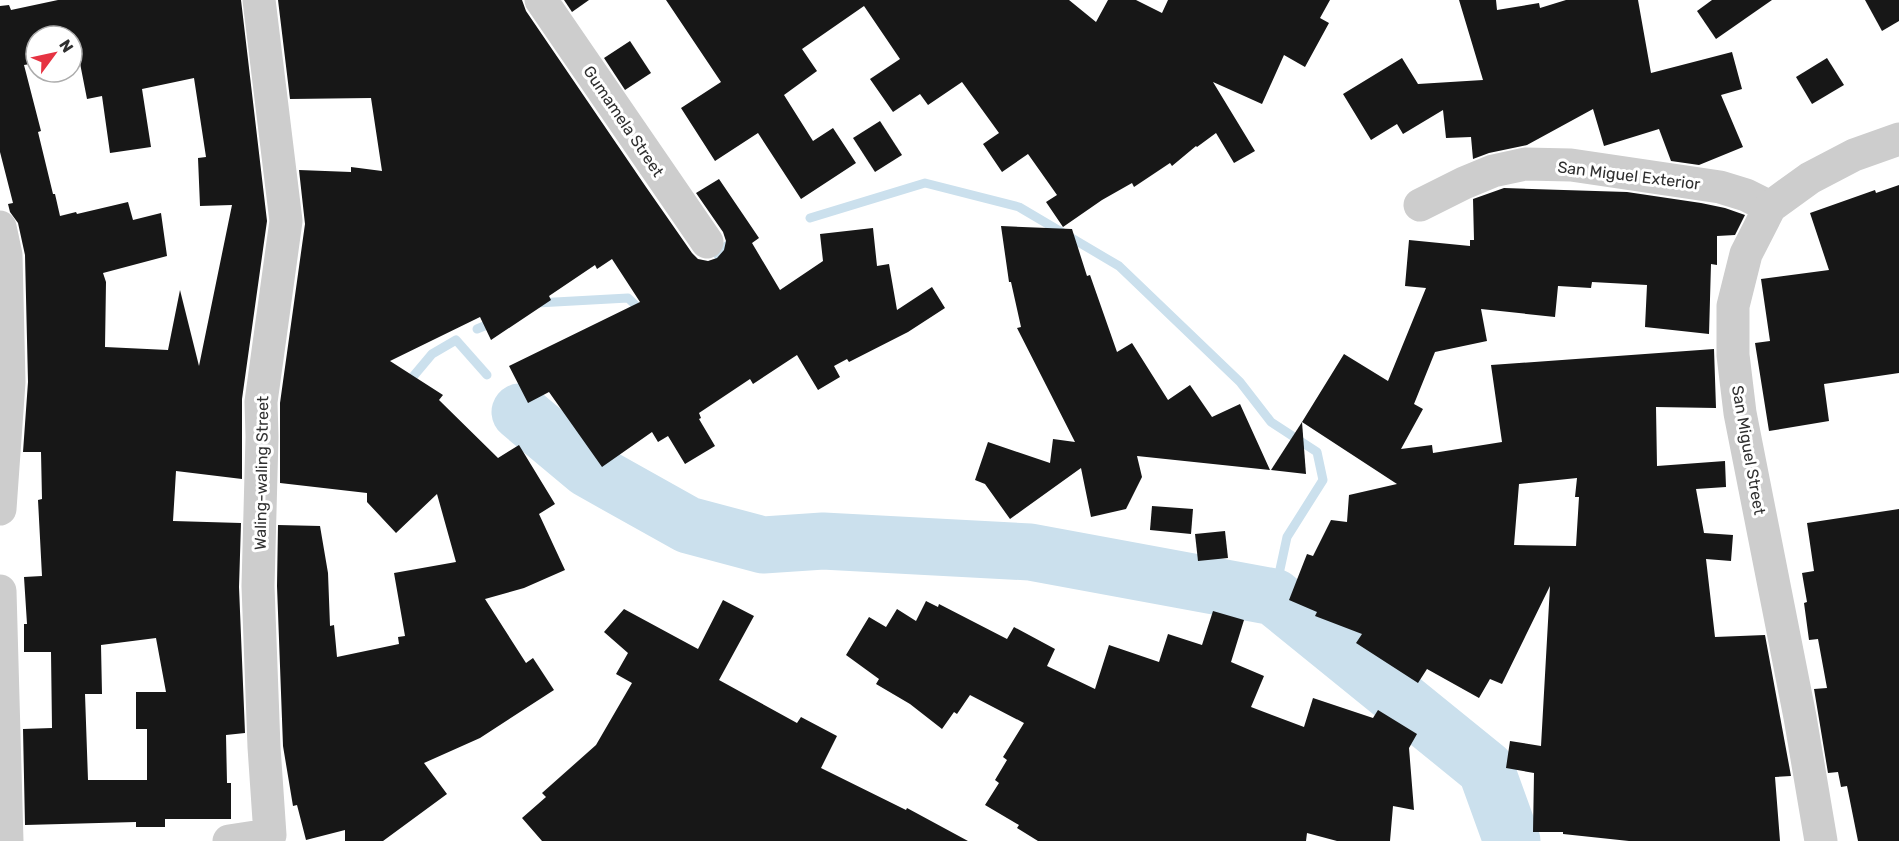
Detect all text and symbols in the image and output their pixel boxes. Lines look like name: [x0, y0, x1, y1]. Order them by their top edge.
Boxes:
north arrow: [24, 24, 84, 84]
text: N: [55, 36, 77, 56]
street label: Gumamela Street: [579, 62, 668, 180]
street label: San Miguel Exterior: [1556, 157, 1701, 194]
street label: San Miguel Street: [1728, 384, 1769, 516]
street label: Waling-waling Street: [251, 396, 272, 550]

